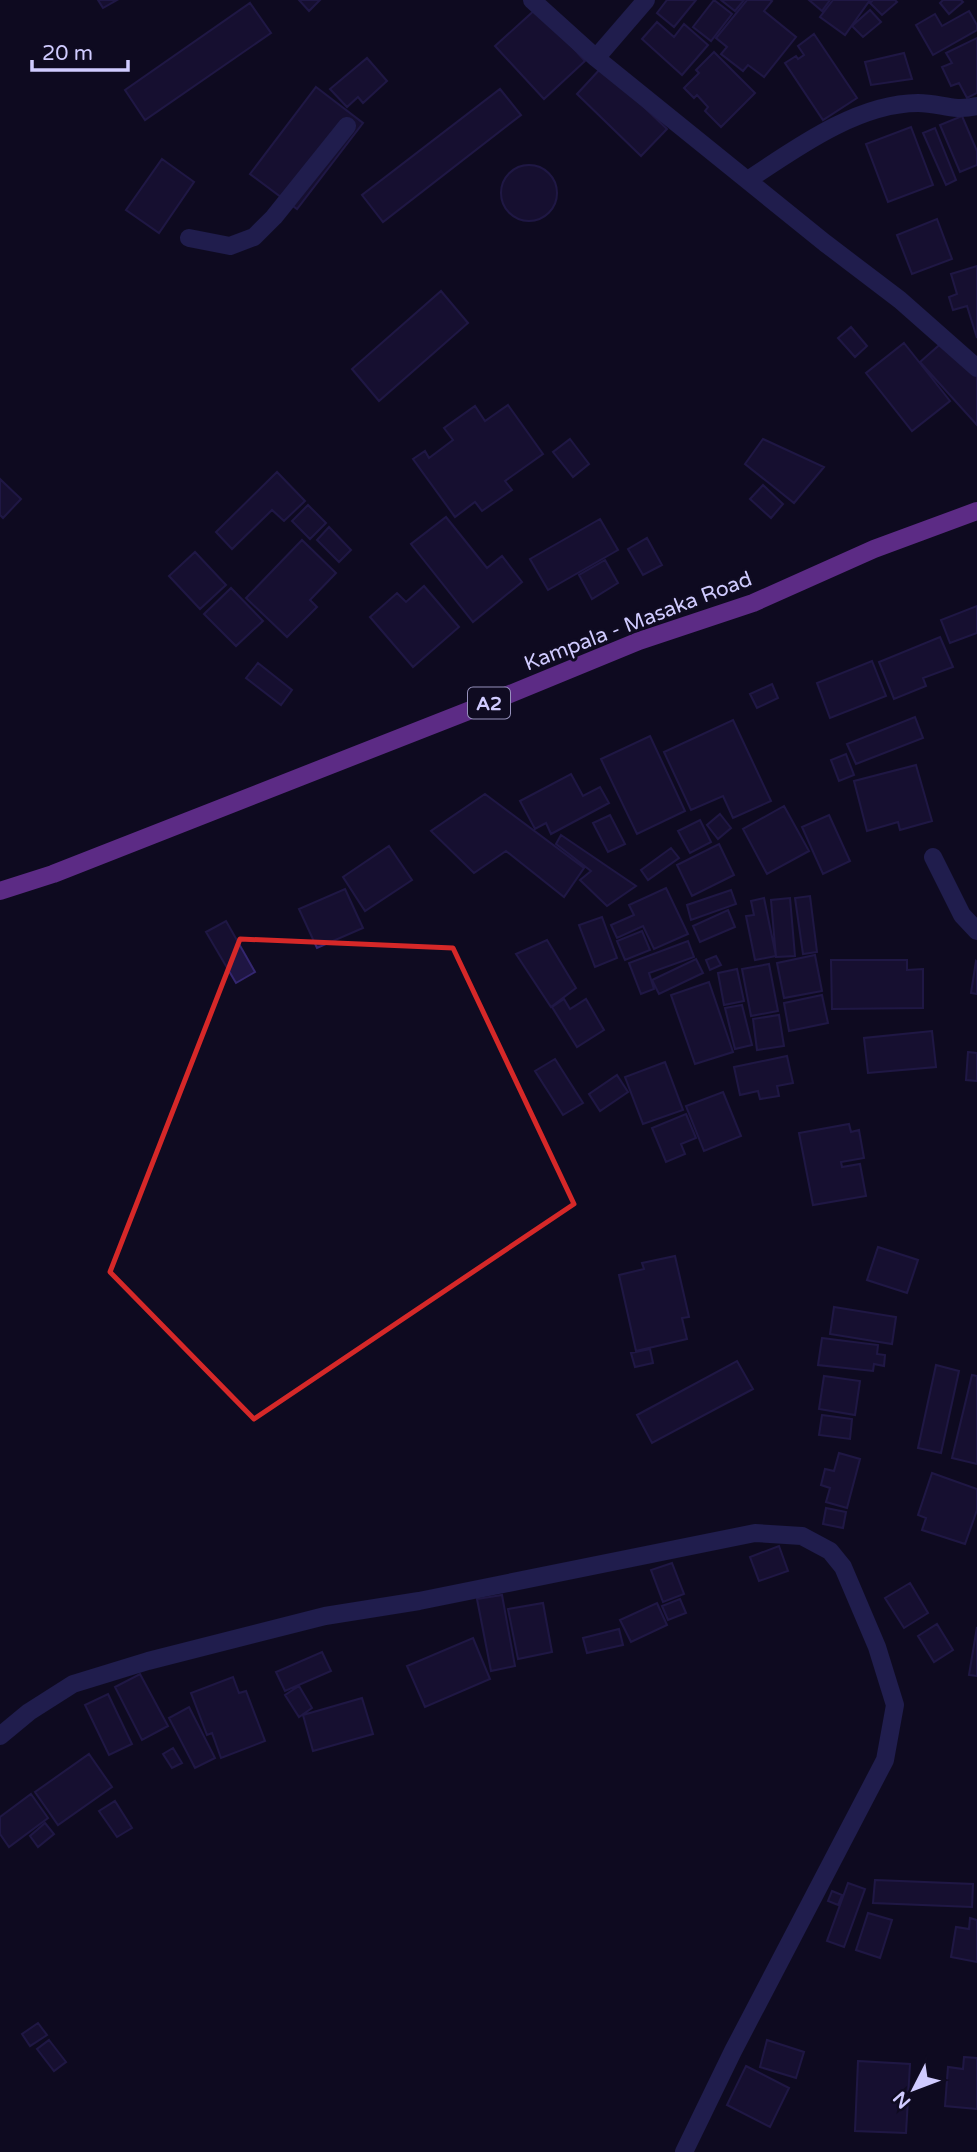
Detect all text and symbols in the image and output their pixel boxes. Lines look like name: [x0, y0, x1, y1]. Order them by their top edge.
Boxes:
scale bar: [32, 28, 128, 72]
text: 20 m: [42, 41, 93, 66]
street label: Kampala - Masaka Road: [521, 566, 756, 676]
road number: A2: [468, 688, 510, 718]
north arrow: [879, 2054, 949, 2124]
text: N: [889, 2087, 915, 2113]

